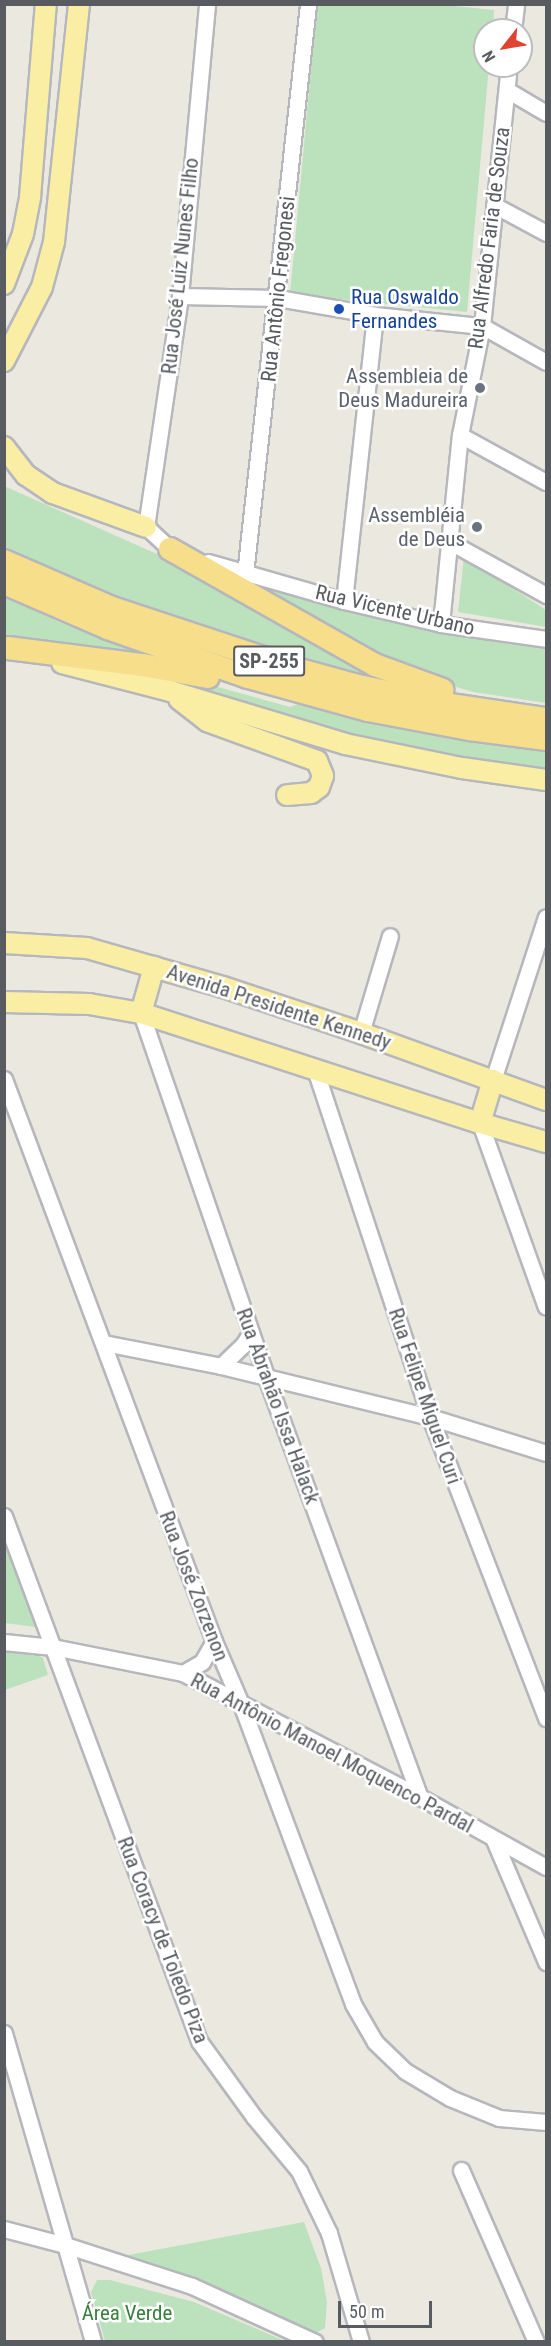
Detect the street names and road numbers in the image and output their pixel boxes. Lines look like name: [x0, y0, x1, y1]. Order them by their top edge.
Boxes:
street label: Rua Alfredo Faria de Souza: [463, 126, 515, 350]
street label: Rua José Luiz Nunes Filho: [156, 156, 204, 376]
street label: Rua Antônio Fregonesi: [256, 195, 300, 383]
street label: Rua Vicente Urbano: [313, 579, 477, 641]
road number: SP-255: [233, 644, 305, 678]
street label: Avenida Presidente Kennedy: [164, 959, 394, 1055]
street label: Rua Abrahão Issa Halack: [231, 1305, 325, 1507]
street label: Rua Felipe Miguel Curi: [383, 1305, 467, 1487]
street label: Rua José Zorzenon: [154, 1507, 234, 1665]
street label: Rua Antônio Manoel Moquenco Pardal: [186, 1668, 478, 1838]
street label: Rua Coracy de Toledo Piza: [112, 1833, 214, 2047]

